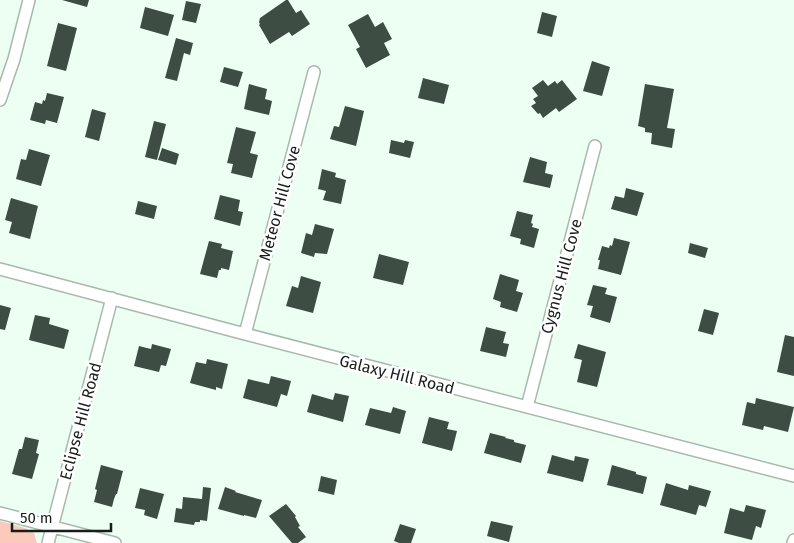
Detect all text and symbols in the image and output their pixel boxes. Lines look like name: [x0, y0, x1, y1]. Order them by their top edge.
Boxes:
street label: Meteor Hill Cove: [255, 143, 304, 263]
street label: Cygnus Hill Cove: [537, 217, 586, 336]
street label: Galaxy Hill Road: [337, 351, 456, 398]
street label: Eclipse Hill Road: [56, 360, 105, 482]
scale bar: [12, 500, 111, 532]
text: 50 m: [20, 509, 53, 527]

